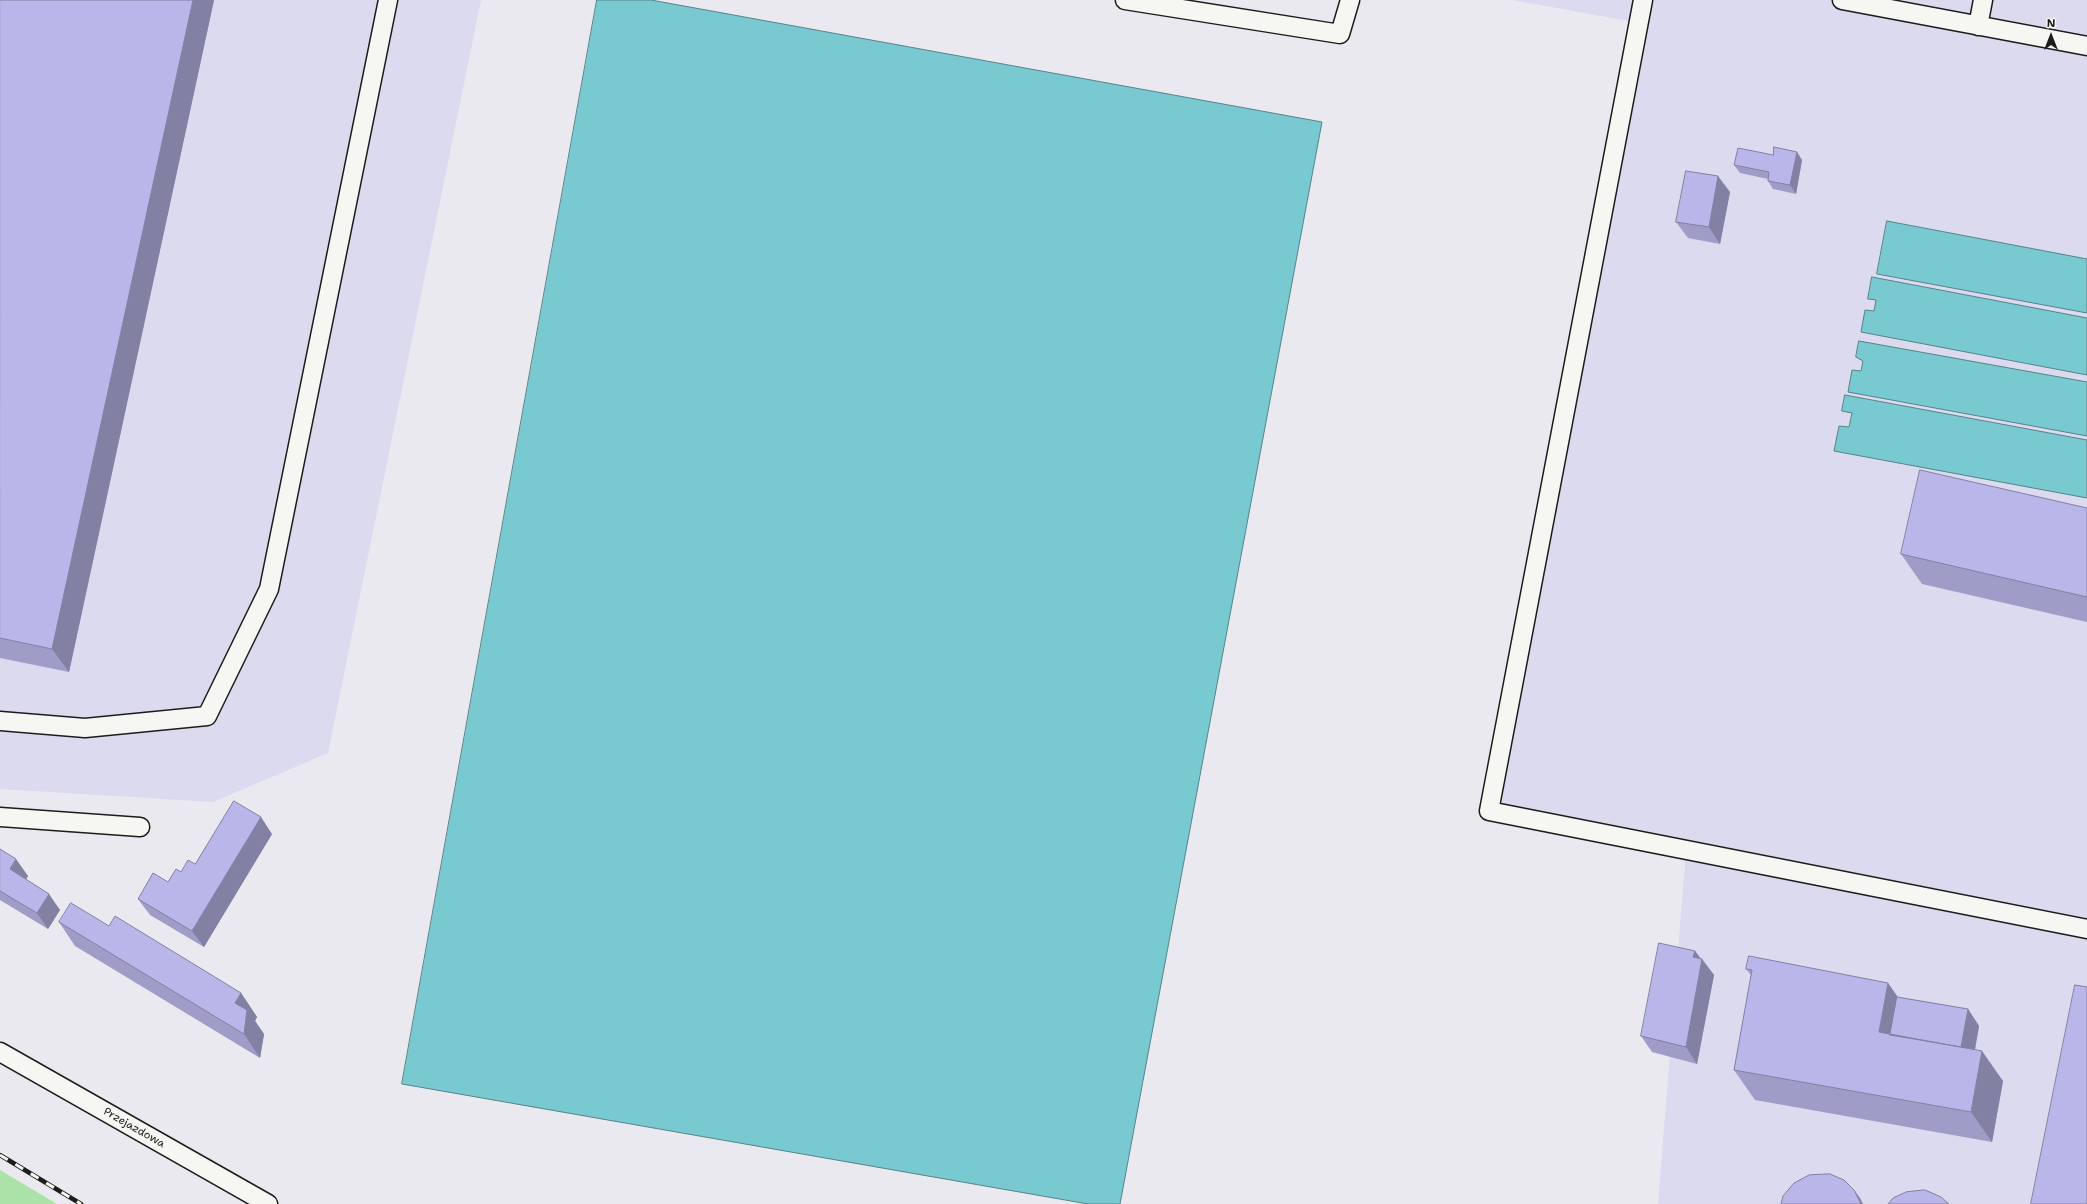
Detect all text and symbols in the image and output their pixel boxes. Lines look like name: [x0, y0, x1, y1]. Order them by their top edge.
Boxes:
north arrow: [2031, 16, 2071, 56]
text: N: [2047, 16, 2055, 31]
street label: Przejazdowa: [101, 1105, 167, 1151]

